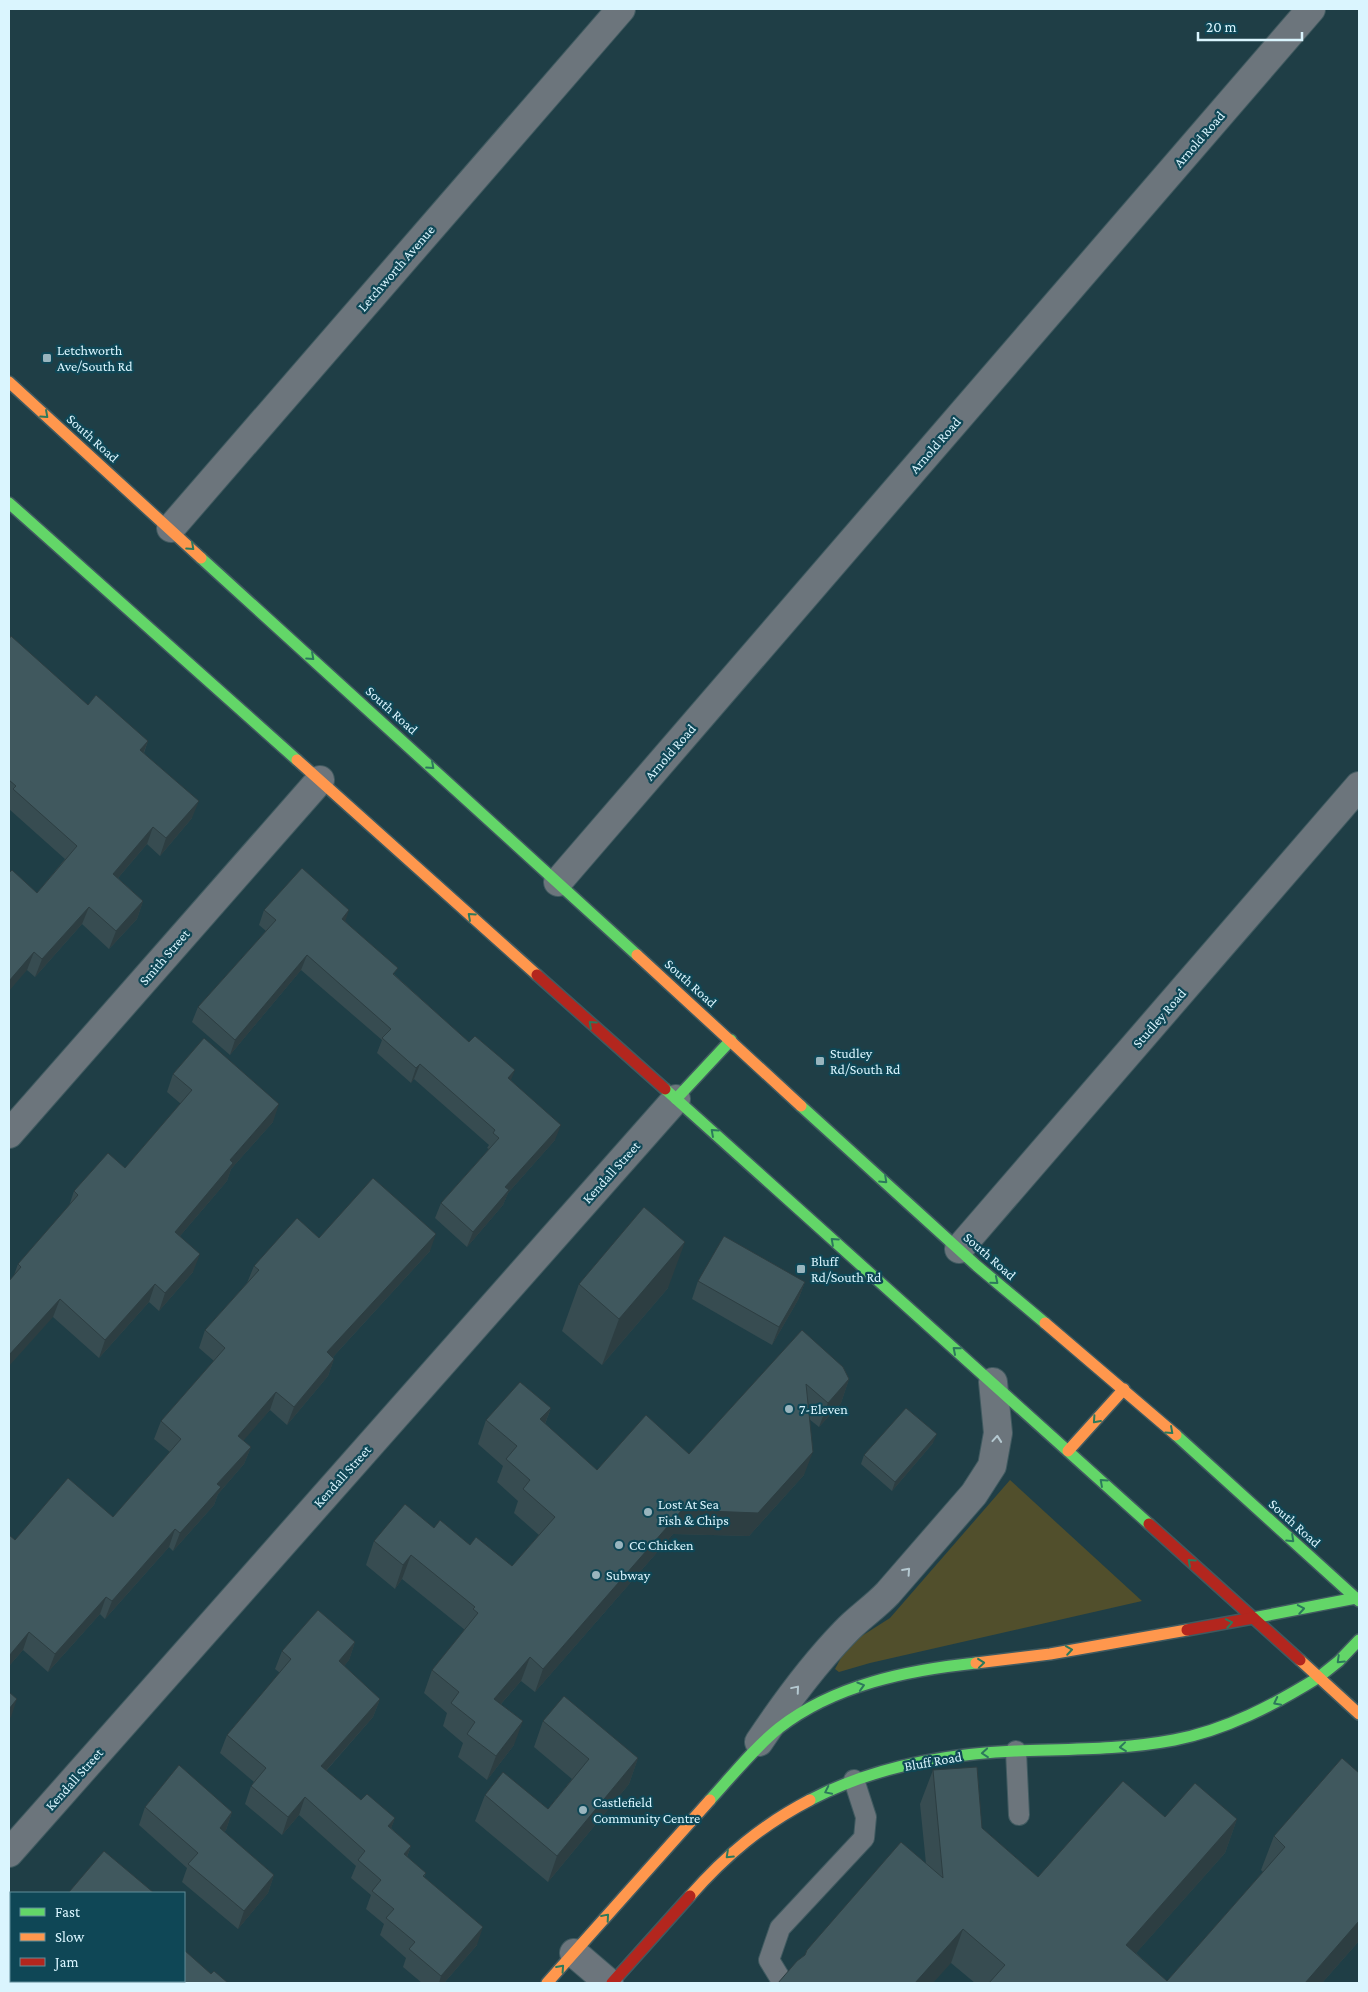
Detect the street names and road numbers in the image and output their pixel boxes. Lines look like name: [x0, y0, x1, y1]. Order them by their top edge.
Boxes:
street label: Arnold Road: [1170, 107, 1228, 170]
street label: Letchworth Avenue: [354, 222, 438, 314]
street label: South Road: [64, 411, 123, 466]
street label: Arnold Road: [906, 413, 964, 476]
street label: South Road: [363, 683, 422, 738]
street label: Arnold Road: [641, 720, 699, 783]
street label: Smith Street: [135, 925, 193, 988]
street label: South Road: [662, 956, 721, 1011]
street label: Studley Road: [1129, 985, 1189, 1051]
street label: Kendall Street: [579, 1137, 643, 1206]
street label: South Road: [961, 1229, 1020, 1283]
street label: Kendall Street: [310, 1441, 374, 1510]
street label: South Road: [1266, 1496, 1325, 1551]
street label: Kendall Street: [42, 1744, 106, 1813]
street label: Bluff Road: [903, 1748, 964, 1774]

